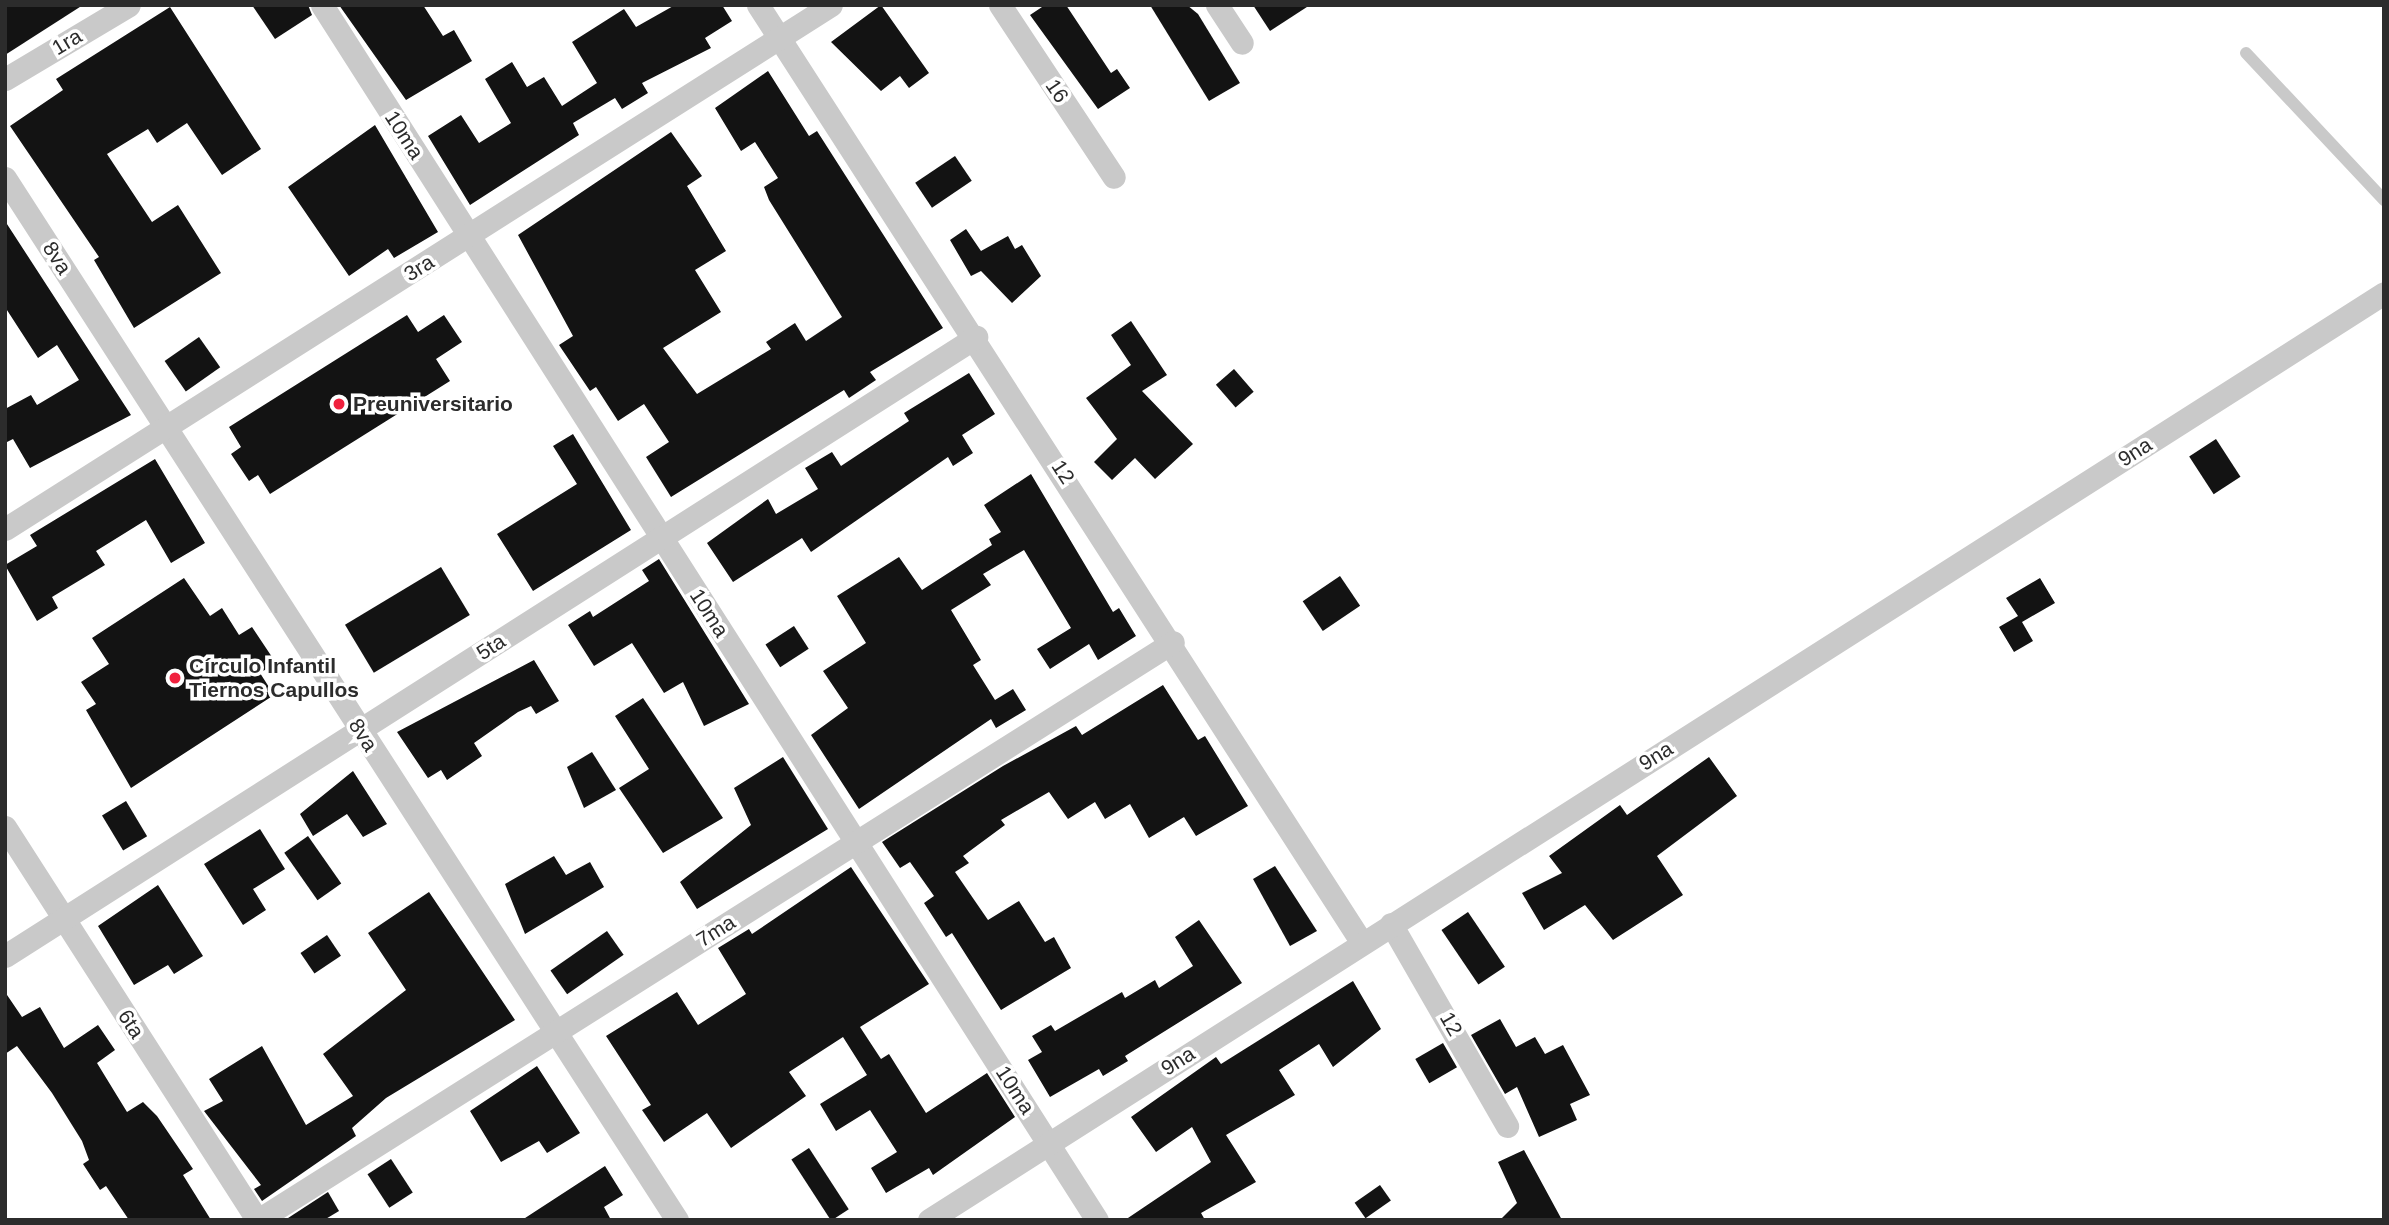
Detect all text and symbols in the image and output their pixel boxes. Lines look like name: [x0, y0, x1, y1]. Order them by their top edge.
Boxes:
street label: 1ra: [48, 23, 86, 61]
street label: 16: [1040, 74, 1074, 108]
street label: 10ma: [379, 106, 429, 164]
street label: 8va: [37, 237, 77, 279]
street label: 3ra: [399, 249, 439, 287]
place label: Preuniversitario: [353, 391, 513, 417]
marker: Preuniversitario: [331, 396, 347, 412]
street label: 9na: [2113, 432, 2157, 472]
street label: 12: [1046, 455, 1080, 489]
street label: 10ma: [684, 584, 734, 642]
street label: 5ta: [472, 628, 510, 666]
place label: Círculo Infantil Tiernos Capullos: [189, 653, 359, 703]
marker: Círculo Infantil Tiernos Capullos: [167, 670, 183, 686]
street label: 8va: [343, 714, 383, 756]
street label: 9na: [1634, 736, 1678, 776]
street label: 7ma: [692, 909, 740, 953]
street label: 6ta: [112, 1005, 150, 1043]
street label: 12: [1434, 1008, 1468, 1040]
street label: 9na: [1156, 1041, 1200, 1081]
street label: 10ma: [990, 1061, 1040, 1119]

